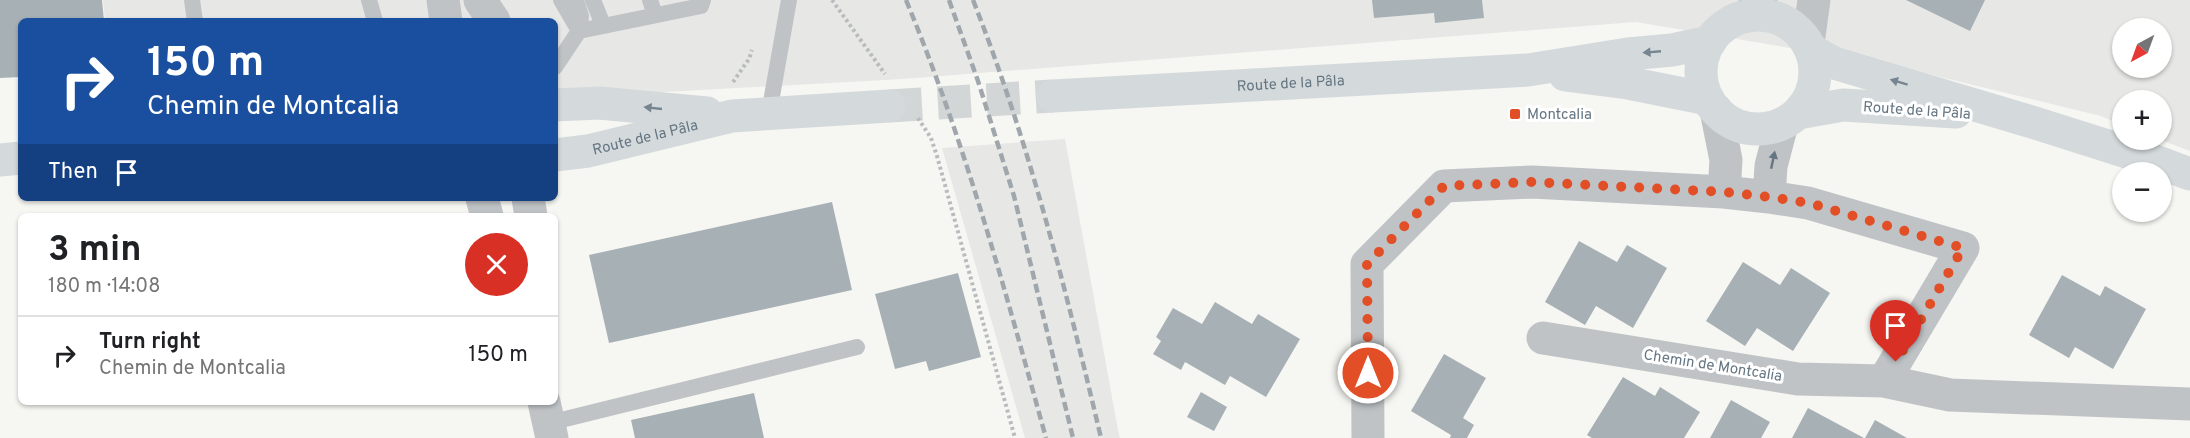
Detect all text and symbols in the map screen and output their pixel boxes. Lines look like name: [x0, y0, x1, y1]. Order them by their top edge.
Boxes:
north arrow: [2112, 18, 2172, 78]
map controls: [2112, 18, 2172, 222]
text: 150 m: [147, 38, 264, 91]
icon: right: [48, 42, 126, 120]
one-way arrow: [1643, 47, 1662, 57]
street label: Route de la Pâla: [1236, 72, 1345, 97]
one-way arrow: [1890, 76, 1908, 86]
text: Chemin de Montcalia: [147, 90, 399, 124]
button: +: [2112, 90, 2172, 150]
street label: Route de la Pâla: [1862, 98, 1971, 125]
one-way arrow: [644, 103, 663, 113]
place label: Montcalia: [1527, 106, 1592, 125]
marker: Montcalia: [1508, 107, 1522, 121]
street label: Route de la Pâla: [591, 117, 700, 161]
one-way arrow: [1769, 150, 1778, 169]
icon: arrive: [110, 156, 143, 189]
text: Then: [48, 159, 98, 186]
button: −: [2112, 162, 2172, 222]
text: 3 min: [48, 228, 142, 274]
button: close: [465, 233, 528, 296]
text: 180 m · 14:08: [48, 274, 160, 300]
pin: [1870, 300, 1921, 362]
icon: arrive: [1879, 309, 1912, 342]
text: Turn right: [99, 329, 201, 356]
icon: right: [48, 339, 81, 372]
position arrow: [1336, 341, 1400, 405]
text: 150 m: [468, 342, 528, 369]
street label: Chemin de Montcalia: [1642, 346, 1783, 387]
text: Chemin de Montcalia: [99, 356, 286, 382]

